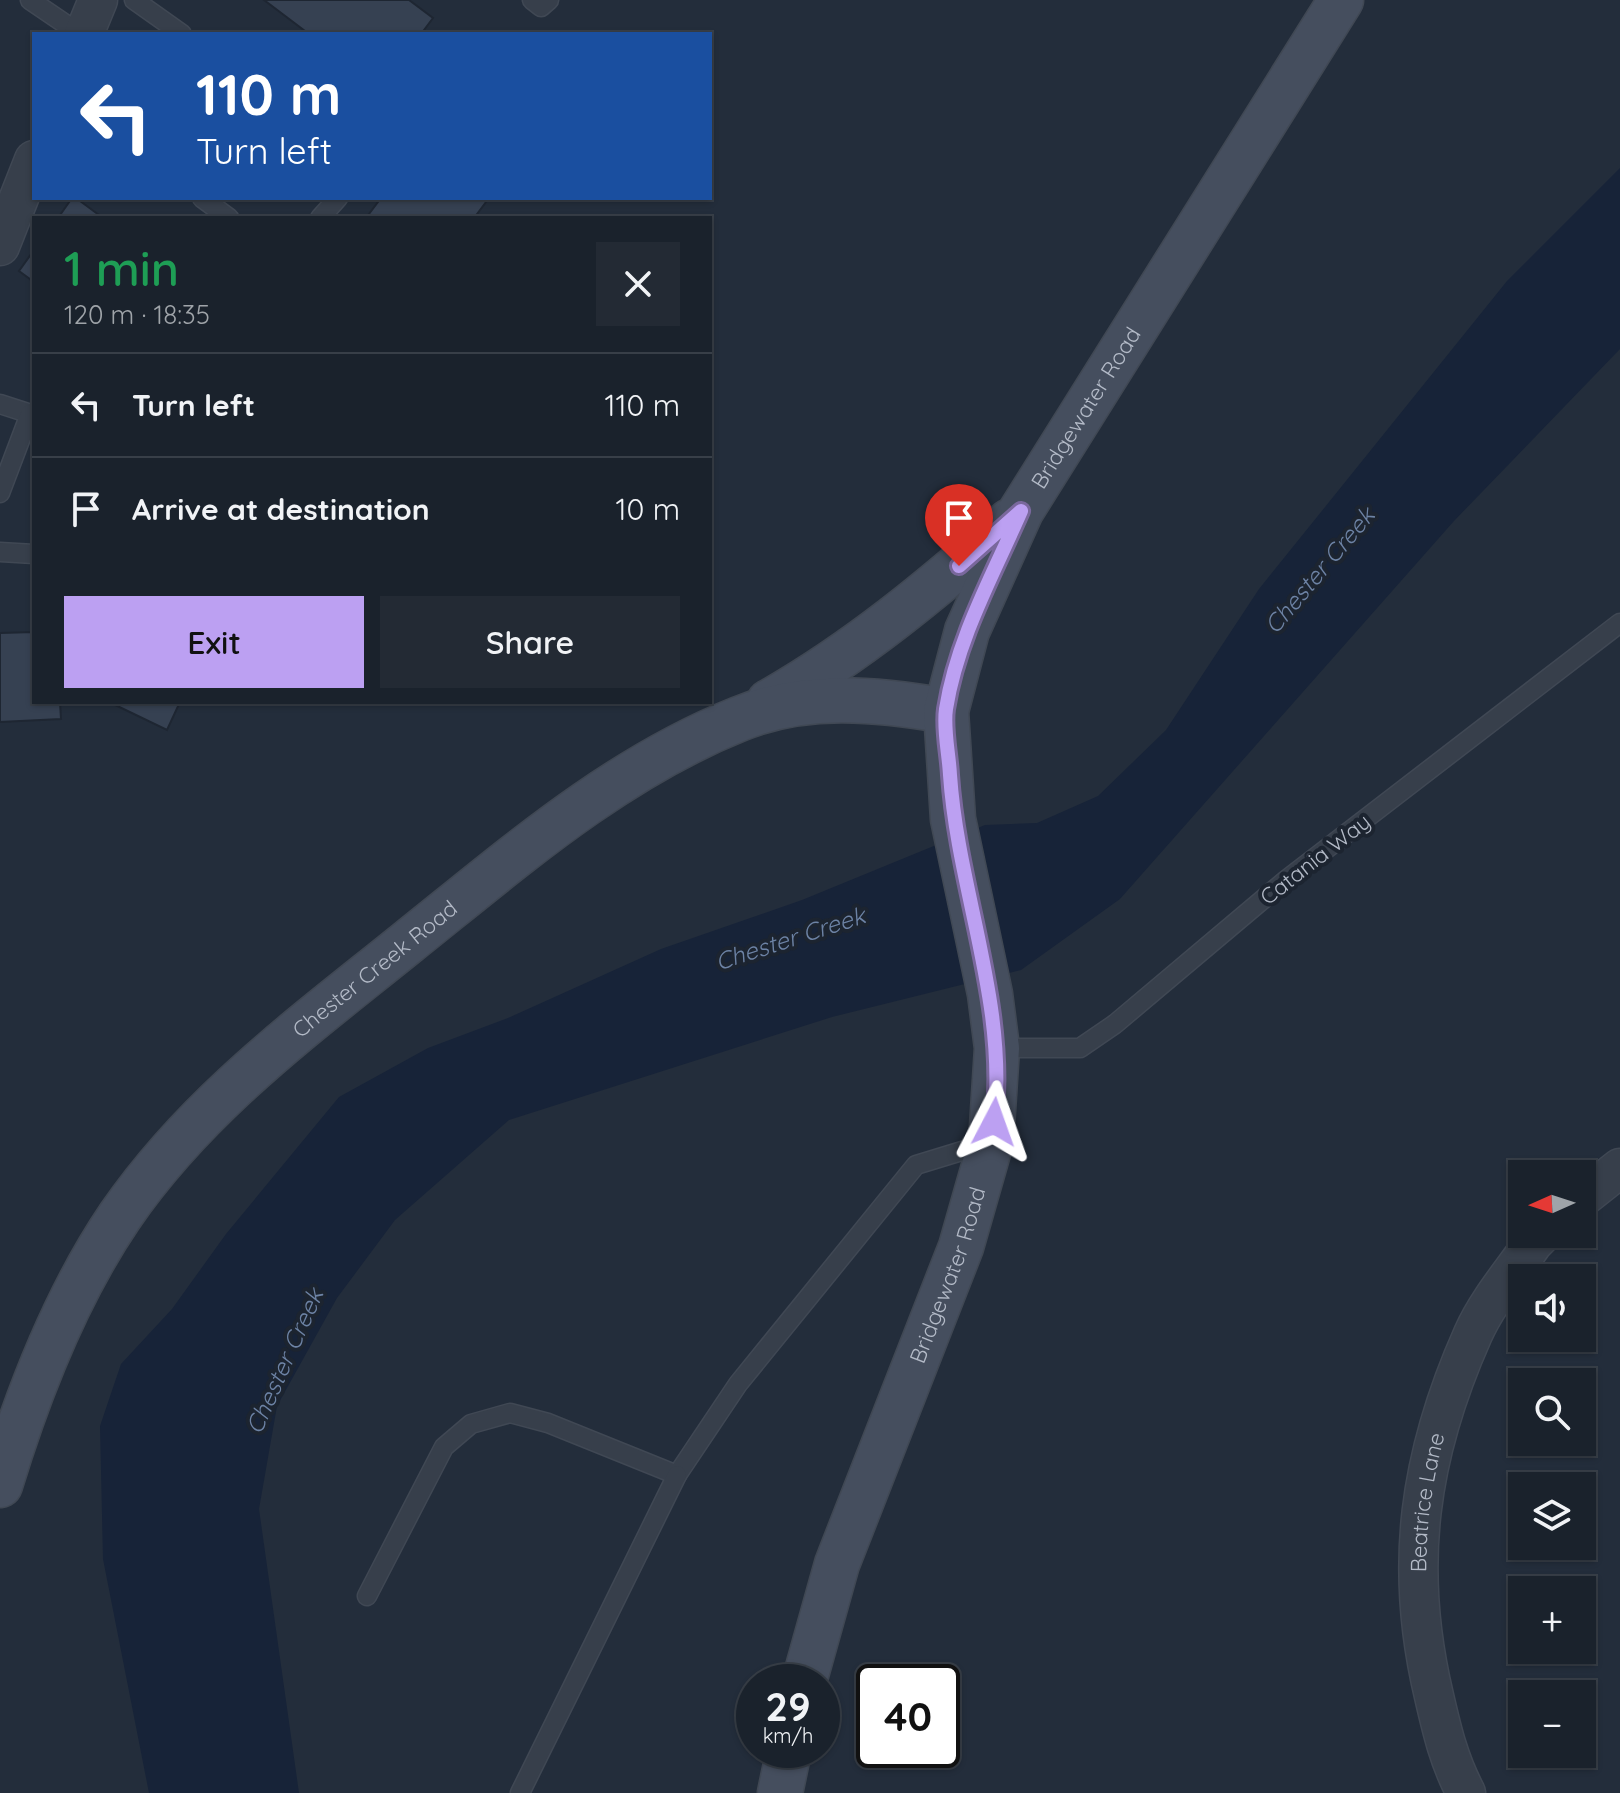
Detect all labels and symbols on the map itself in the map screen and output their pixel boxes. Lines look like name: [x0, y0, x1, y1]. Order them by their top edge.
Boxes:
street label: Bridgewater Road: [1025, 322, 1147, 494]
pin: [925, 484, 993, 566]
water label: Chester Creek: [1257, 499, 1382, 639]
street label: Catania Way: [1254, 807, 1376, 911]
street label: Chester Creek Road: [287, 894, 463, 1043]
water label: Chester Creek: [711, 899, 871, 976]
position arrow: [952, 1080, 1036, 1164]
north arrow: [1508, 1160, 1596, 1248]
street label: Bridgewater Road: [903, 1184, 991, 1367]
water label: Chester Creek: [239, 1282, 330, 1438]
street label: Beatrice Lane: [1404, 1429, 1451, 1572]
speed limit sign: 40: [856, 1664, 960, 1768]

